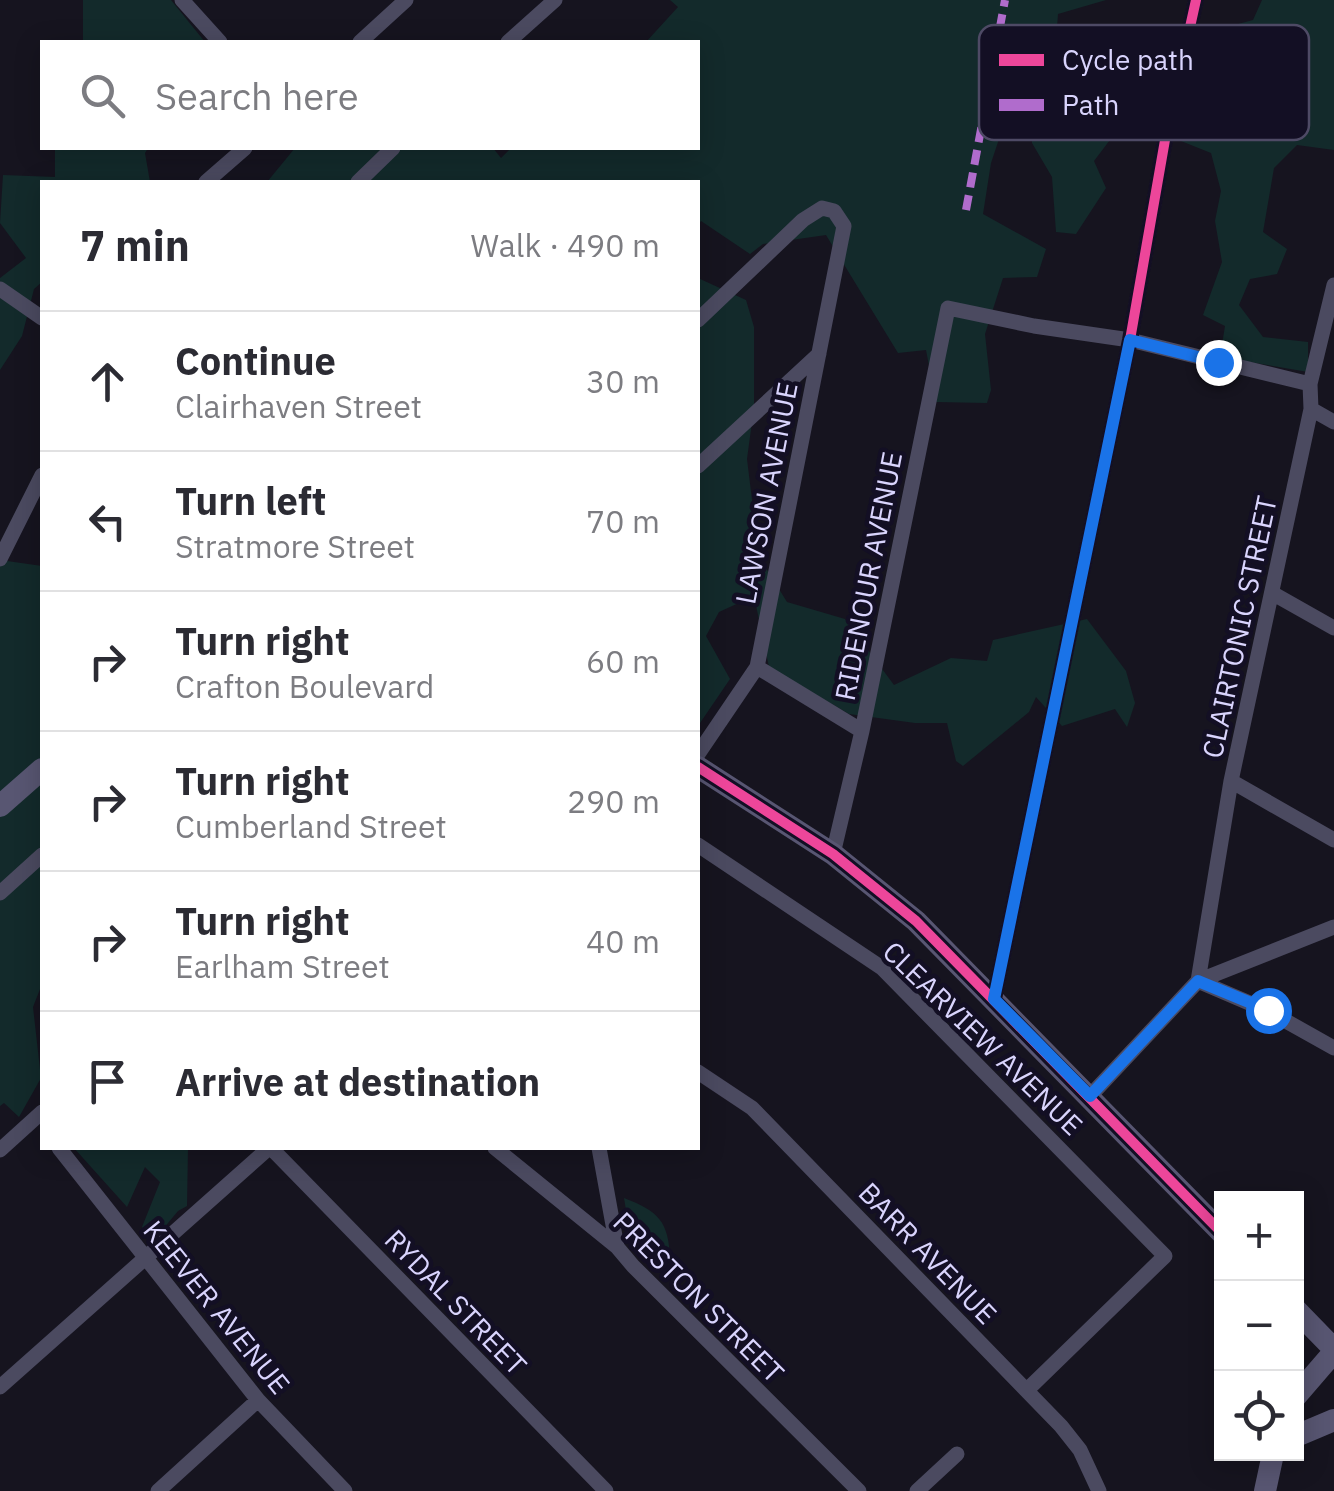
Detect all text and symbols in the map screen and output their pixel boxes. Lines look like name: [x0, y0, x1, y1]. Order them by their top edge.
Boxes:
legend: [979, 25, 1309, 140]
search box: [40, 40, 700, 150]
text: Cycle path: [1062, 41, 1194, 78]
icon: search: [75, 68, 130, 123]
text: Search here: [155, 71, 359, 120]
text: Path: [1062, 86, 1119, 123]
text: 7 min: [80, 218, 190, 273]
text: Walk · 490 m: [471, 224, 660, 266]
text: Continue: [175, 336, 336, 385]
route end: [1196, 340, 1242, 386]
icon: ahead: [80, 354, 135, 409]
text: 30 m: [586, 360, 660, 402]
street label: LAWSON AVENUE: [726, 379, 806, 607]
text: Clairhaven Street: [175, 385, 422, 427]
street label: RIDENOUR AVENUE: [826, 448, 910, 704]
text: Turn left: [175, 476, 326, 525]
street label: CLAIRTONIC STREET: [1193, 493, 1285, 761]
icon: left: [80, 494, 135, 549]
text: 70 m: [586, 500, 660, 542]
text: Stratmore Street: [175, 525, 415, 567]
text: Turn right: [175, 616, 350, 665]
icon: right: [80, 634, 135, 689]
text: 60 m: [586, 640, 660, 682]
text: Crafton Boulevard: [175, 665, 434, 707]
text: Turn right: [175, 756, 350, 805]
icon: right: [80, 774, 135, 829]
text: 290 m: [567, 780, 660, 822]
text: Cumberland Street: [175, 805, 447, 847]
text: Turn right: [175, 896, 350, 945]
icon: right: [80, 914, 135, 969]
text: 40 m: [586, 920, 660, 962]
street label: CLEARVIEW AVENUE: [875, 933, 1091, 1143]
text: Earlham Street: [175, 945, 390, 987]
route start: [1246, 988, 1292, 1034]
icon: arrive: [80, 1054, 135, 1109]
text: Arrive at destination: [175, 1057, 540, 1106]
street label: BARR AVENUE: [851, 1174, 1005, 1332]
map controls: [1214, 1191, 1304, 1461]
button: +: [1214, 1191, 1304, 1281]
street label: PRESTON STREET: [606, 1204, 792, 1390]
street label: KEEVER AVENUE: [136, 1212, 298, 1402]
street label: RYDAL STREET: [377, 1221, 535, 1383]
button: −: [1214, 1281, 1304, 1371]
button: locate: [1214, 1371, 1304, 1461]

